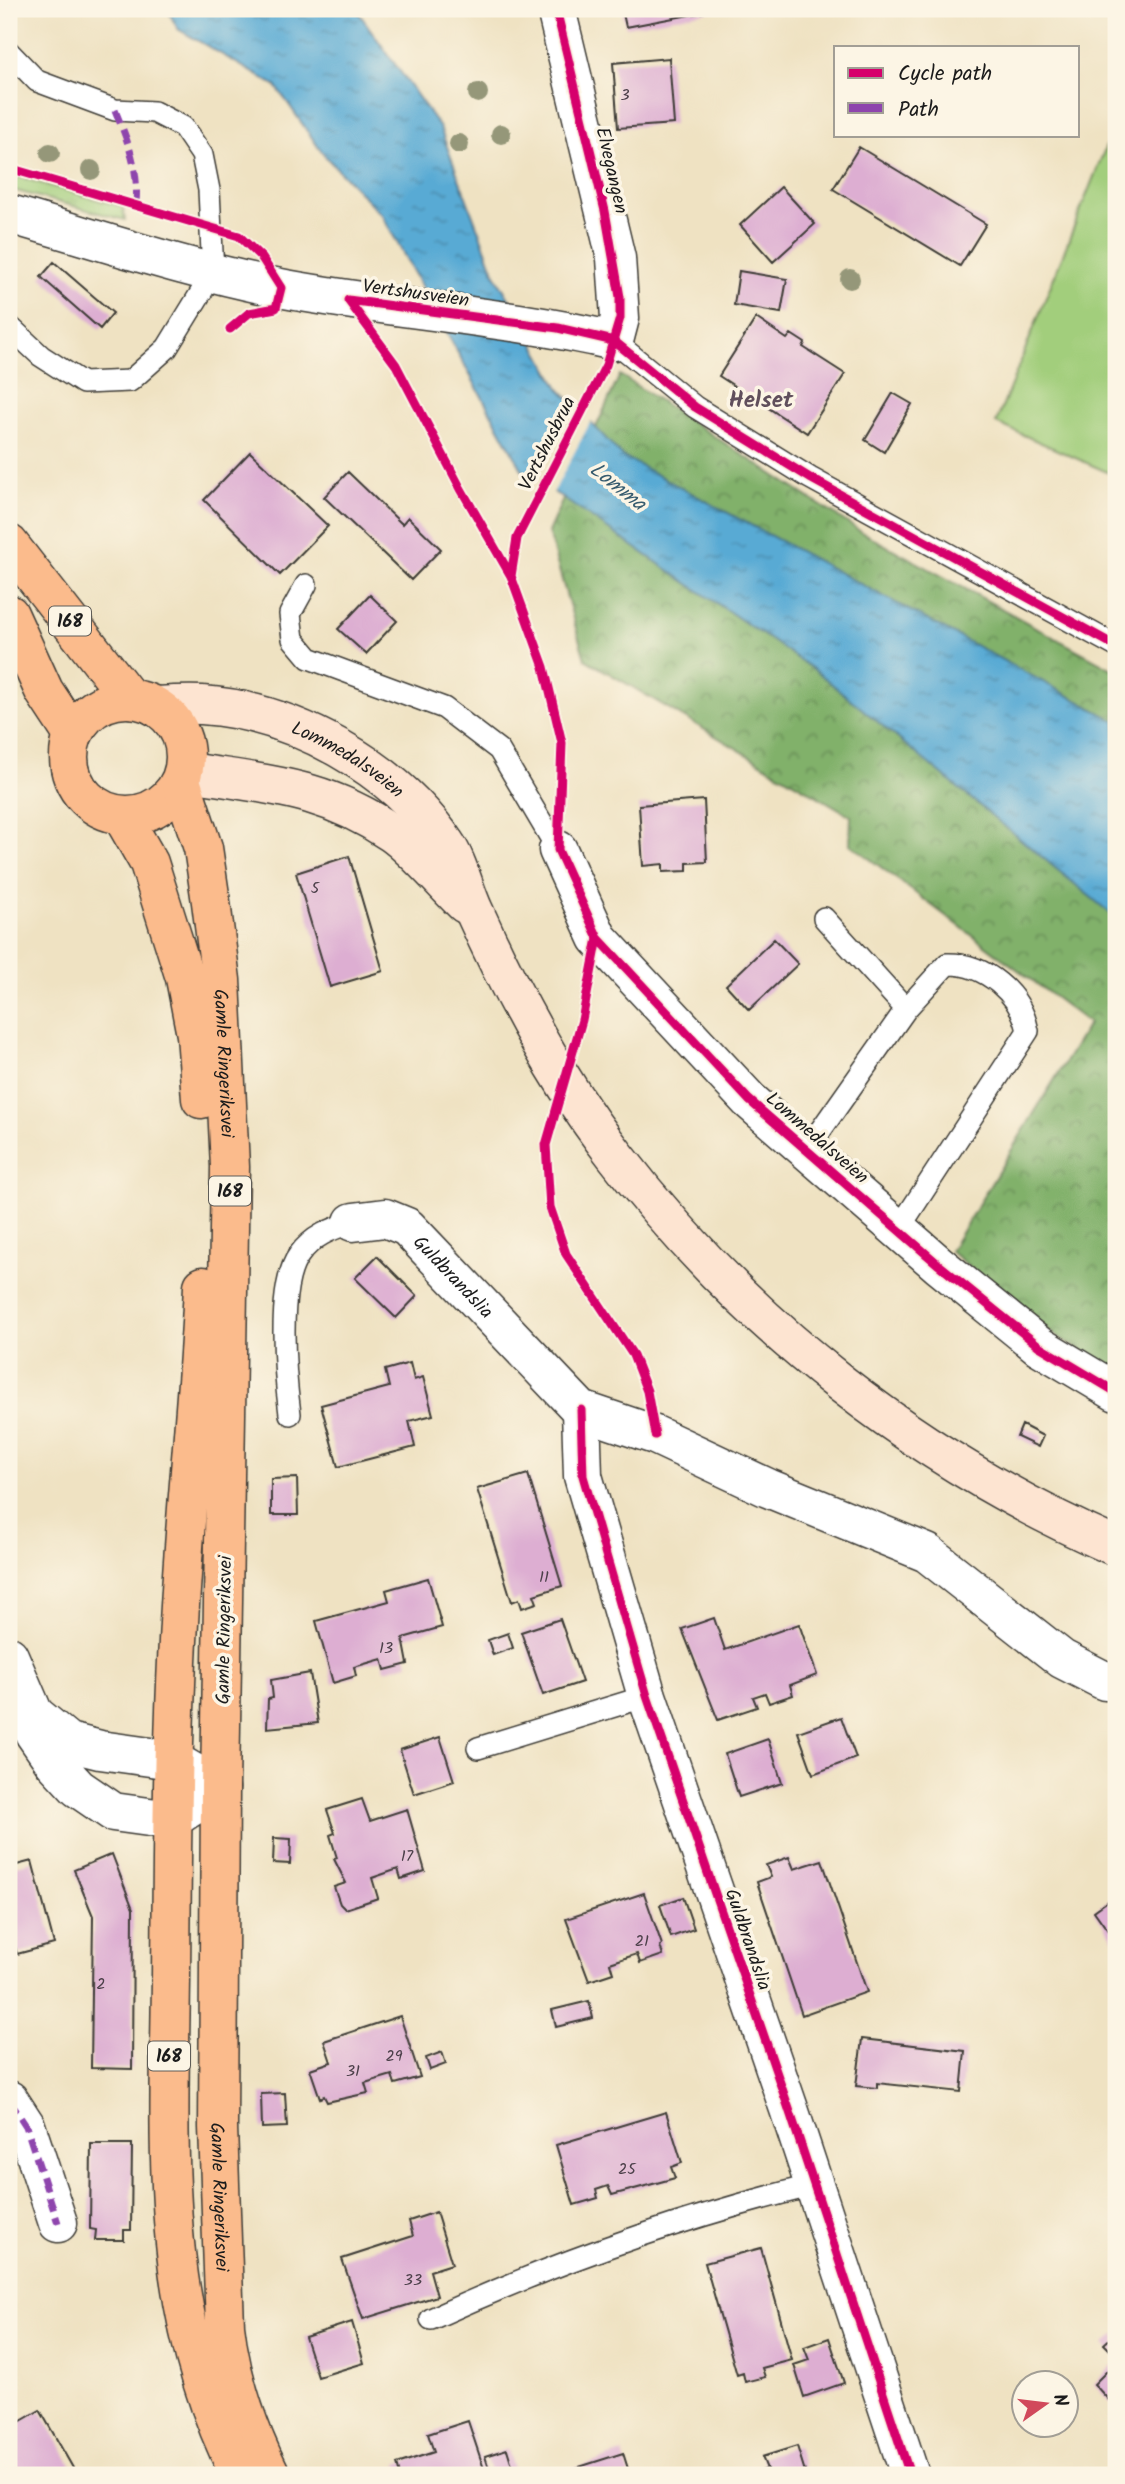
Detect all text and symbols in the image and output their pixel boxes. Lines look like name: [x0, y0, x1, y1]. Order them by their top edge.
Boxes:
legend: [834, 46, 1080, 136]
text: Cycle path: [898, 58, 992, 91]
house number: 3: [620, 83, 630, 108]
text: Path: [898, 94, 939, 127]
street label: Elvegangen: [587, 124, 636, 217]
street label: Vertshusveien: [360, 272, 471, 316]
district label: Helset: [729, 383, 794, 419]
street label: Vertshusbrua: [511, 392, 584, 496]
water label: Lomma: [582, 454, 653, 521]
road number: 168: [49, 606, 91, 636]
street label: Lommedalsveien: [286, 714, 410, 806]
house number: 5: [311, 876, 321, 901]
street label: Gamle Ringeriksvei: [204, 988, 242, 1140]
street label: Lommedalsveien: [758, 1085, 875, 1192]
road number: 168: [209, 1176, 251, 1206]
street label: Guldbrandslia: [405, 1229, 500, 1326]
street label: Gamle Ringeriksvei: [209, 1554, 241, 1705]
house number: 11: [539, 1565, 549, 1590]
house number: 13: [379, 1636, 393, 1661]
house number: 17: [401, 1844, 414, 1869]
street label: Guldbrandslia: [716, 1885, 779, 1995]
house number: 21: [635, 1929, 649, 1954]
house number: 2: [96, 1972, 106, 1997]
road number: 168: [148, 2042, 190, 2070]
house number: 29: [385, 2044, 403, 2069]
house number: 31: [346, 2059, 360, 2084]
street label: Gamle Ringeriksvei: [201, 2122, 236, 2273]
house number: 25: [618, 2157, 637, 2182]
house number: 33: [404, 2268, 422, 2293]
north arrow: [1010, 2368, 1080, 2438]
text: N: [1044, 2391, 1076, 2410]

